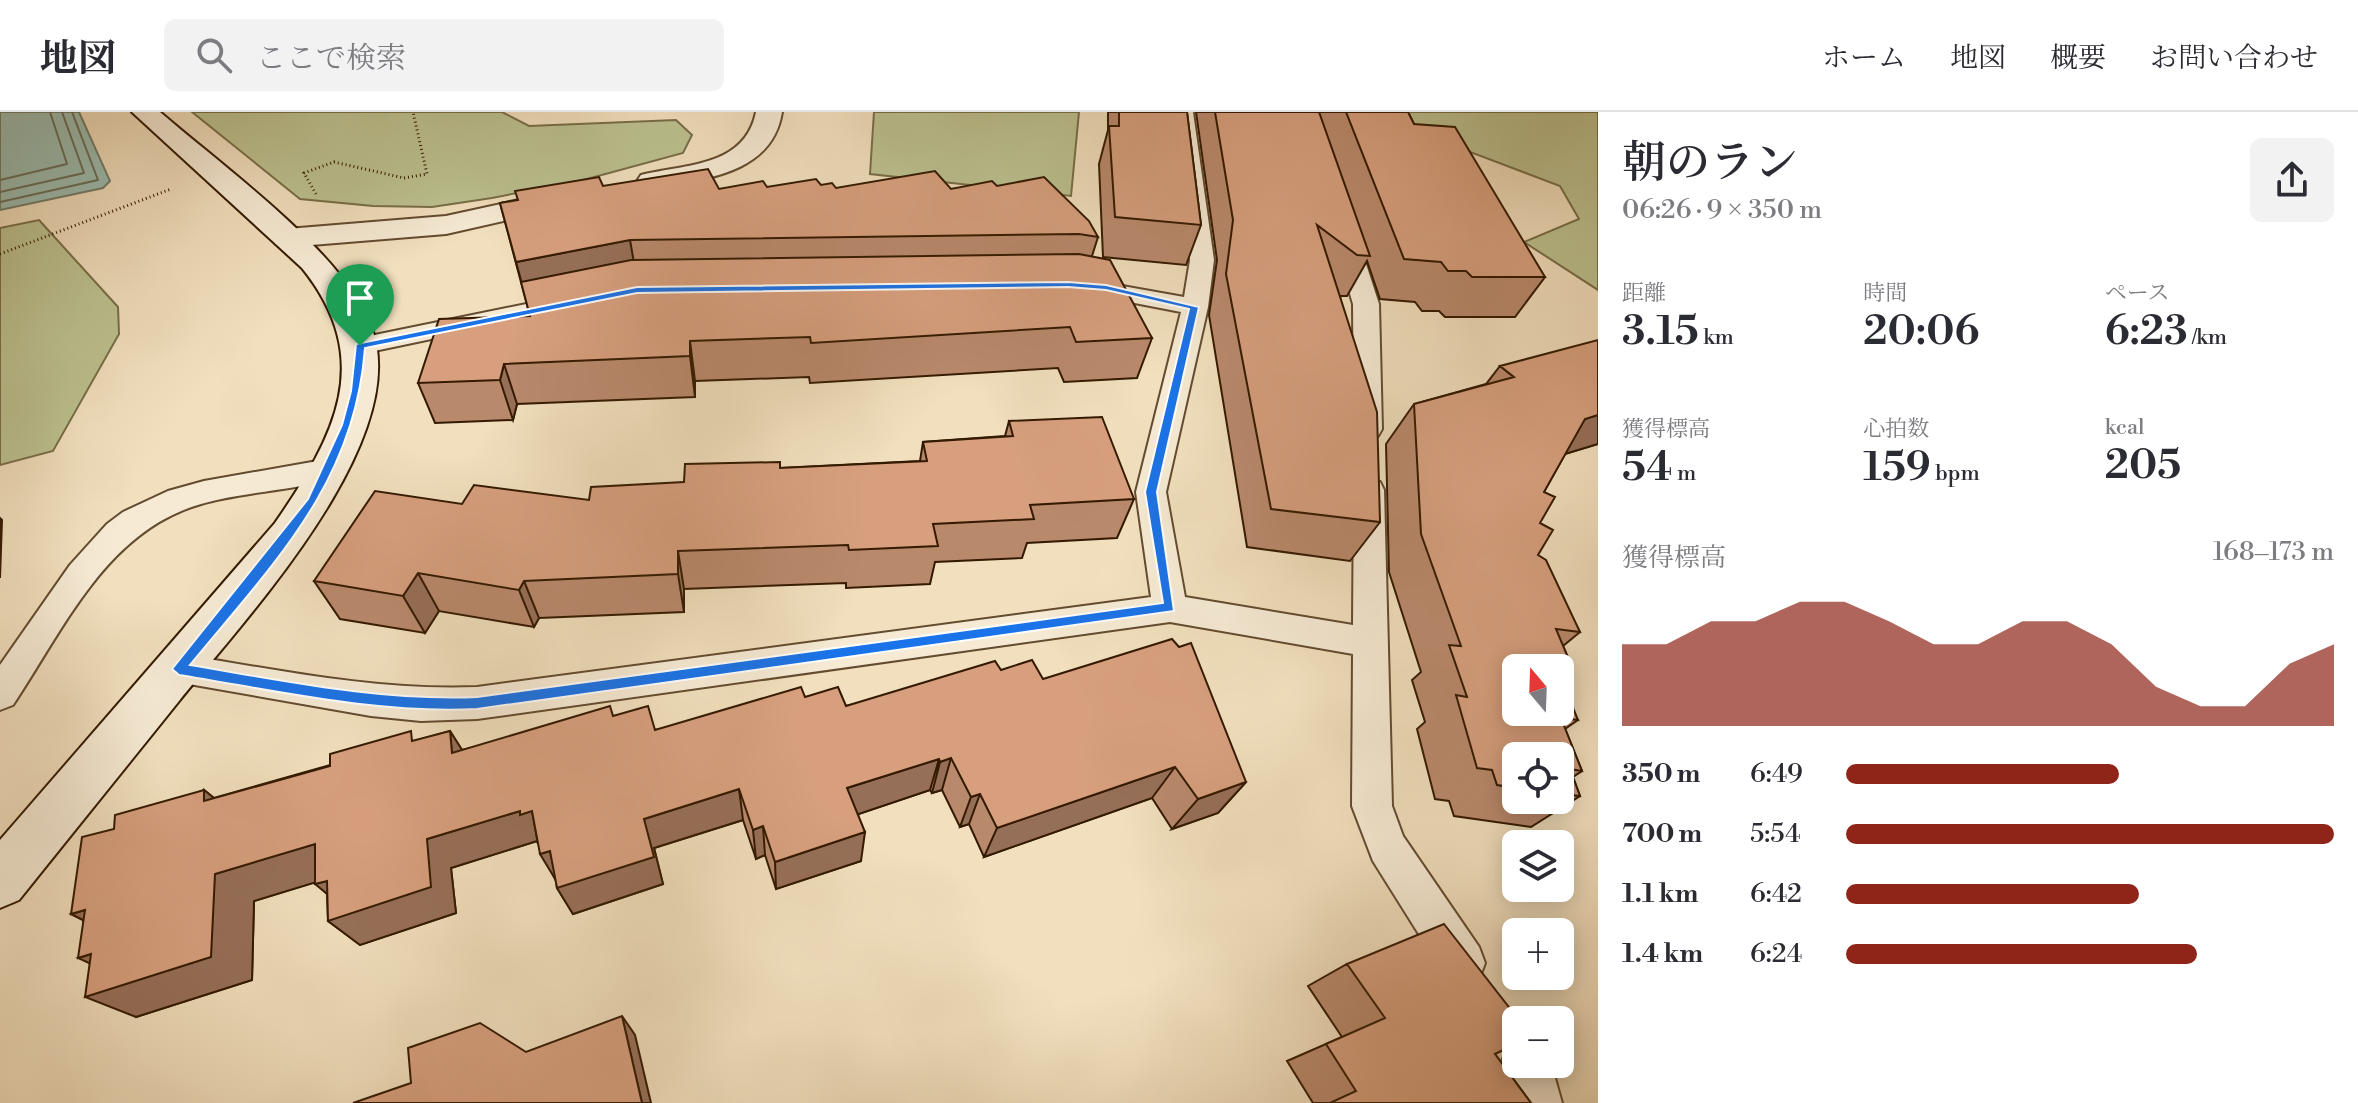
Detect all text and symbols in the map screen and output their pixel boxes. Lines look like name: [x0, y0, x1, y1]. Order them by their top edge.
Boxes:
search box: [164, 19, 724, 91]
icon: search: [192, 33, 236, 77]
text: 地図: [40, 36, 116, 83]
text: ここで検索: [256, 40, 406, 78]
text: ホーム: [1822, 41, 1906, 76]
text: 地図: [1950, 41, 2006, 76]
text: 概要: [2050, 41, 2106, 76]
text: お問い合わせ: [2150, 41, 2318, 76]
text: 朝のラン: [1622, 136, 1798, 191]
button: share: [2250, 138, 2334, 222]
text: 06:26 · 9 × 350 m: [1622, 194, 1822, 226]
pin: [326, 264, 394, 346]
icon: arrive: [338, 276, 382, 320]
text: 距離: [1622, 280, 1666, 307]
text: 時間: [1863, 280, 1907, 307]
text: ペース: [2105, 280, 2170, 307]
text: 3.15: [1622, 307, 1699, 357]
text: 20:06: [1863, 307, 1979, 357]
text: 6:23: [2105, 307, 2188, 357]
text: km: [1699, 324, 1734, 351]
text: /km: [2188, 324, 2227, 351]
text: kcal: [2105, 414, 2145, 441]
text: 獲得標高: [1622, 416, 1710, 443]
text: 心拍数: [1863, 416, 1929, 443]
text: 205: [2105, 441, 2181, 491]
text: 54: [1622, 443, 1672, 493]
text: 159: [1863, 443, 1931, 493]
text: m: [1672, 460, 1696, 487]
text: bpm: [1931, 460, 1980, 487]
text: 168–173 m: [2213, 536, 2334, 568]
text: 獲得標高: [1622, 542, 1726, 574]
north arrow: [1502, 654, 1574, 726]
map controls: [1502, 654, 1574, 1078]
button: locate: [1502, 742, 1574, 814]
text: 350 m: [1622, 758, 1701, 790]
text: 6:49: [1750, 758, 1803, 790]
text: 700 m: [1622, 818, 1702, 850]
text: 5:54: [1750, 818, 1801, 850]
button: layers: [1502, 830, 1574, 902]
text: 1.1 km: [1622, 878, 1698, 910]
text: 6:42: [1750, 878, 1802, 910]
button: +: [1502, 918, 1574, 990]
text: 1.4 km: [1622, 938, 1703, 970]
text: 6:24: [1750, 938, 1802, 970]
button: −: [1502, 1006, 1574, 1078]

